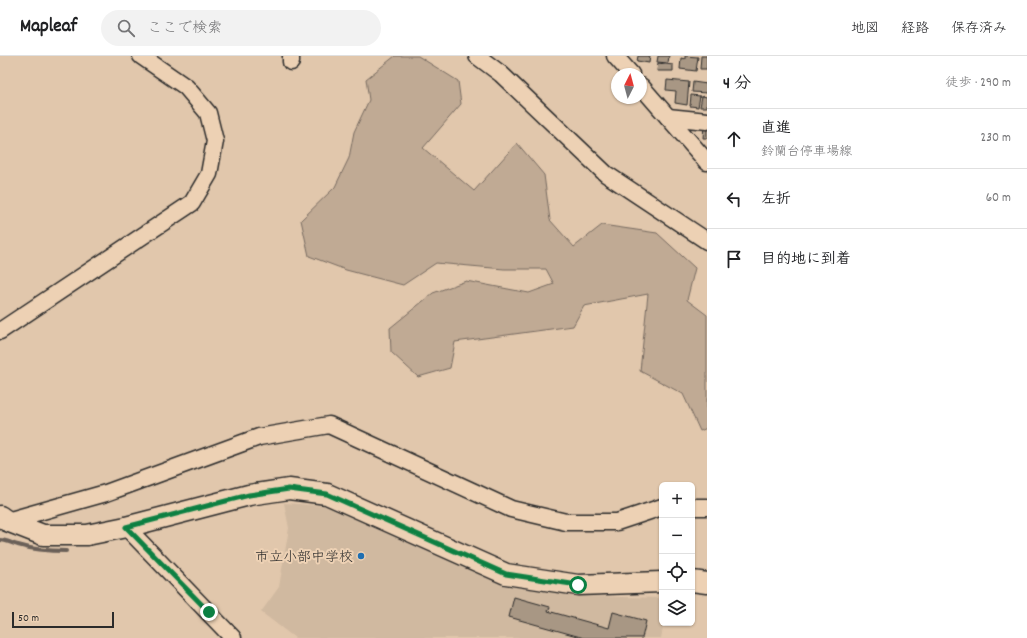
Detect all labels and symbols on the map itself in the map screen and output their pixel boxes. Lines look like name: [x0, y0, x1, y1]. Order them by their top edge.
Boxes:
north arrow: [611, 68, 647, 104]
place label: 市立小部中学校: [255, 548, 353, 568]
marker: 市立小部中学校: [356, 551, 366, 561]
route start: [569, 576, 587, 594]
route end: [200, 603, 218, 621]
scale bar: [12, 610, 114, 629]

